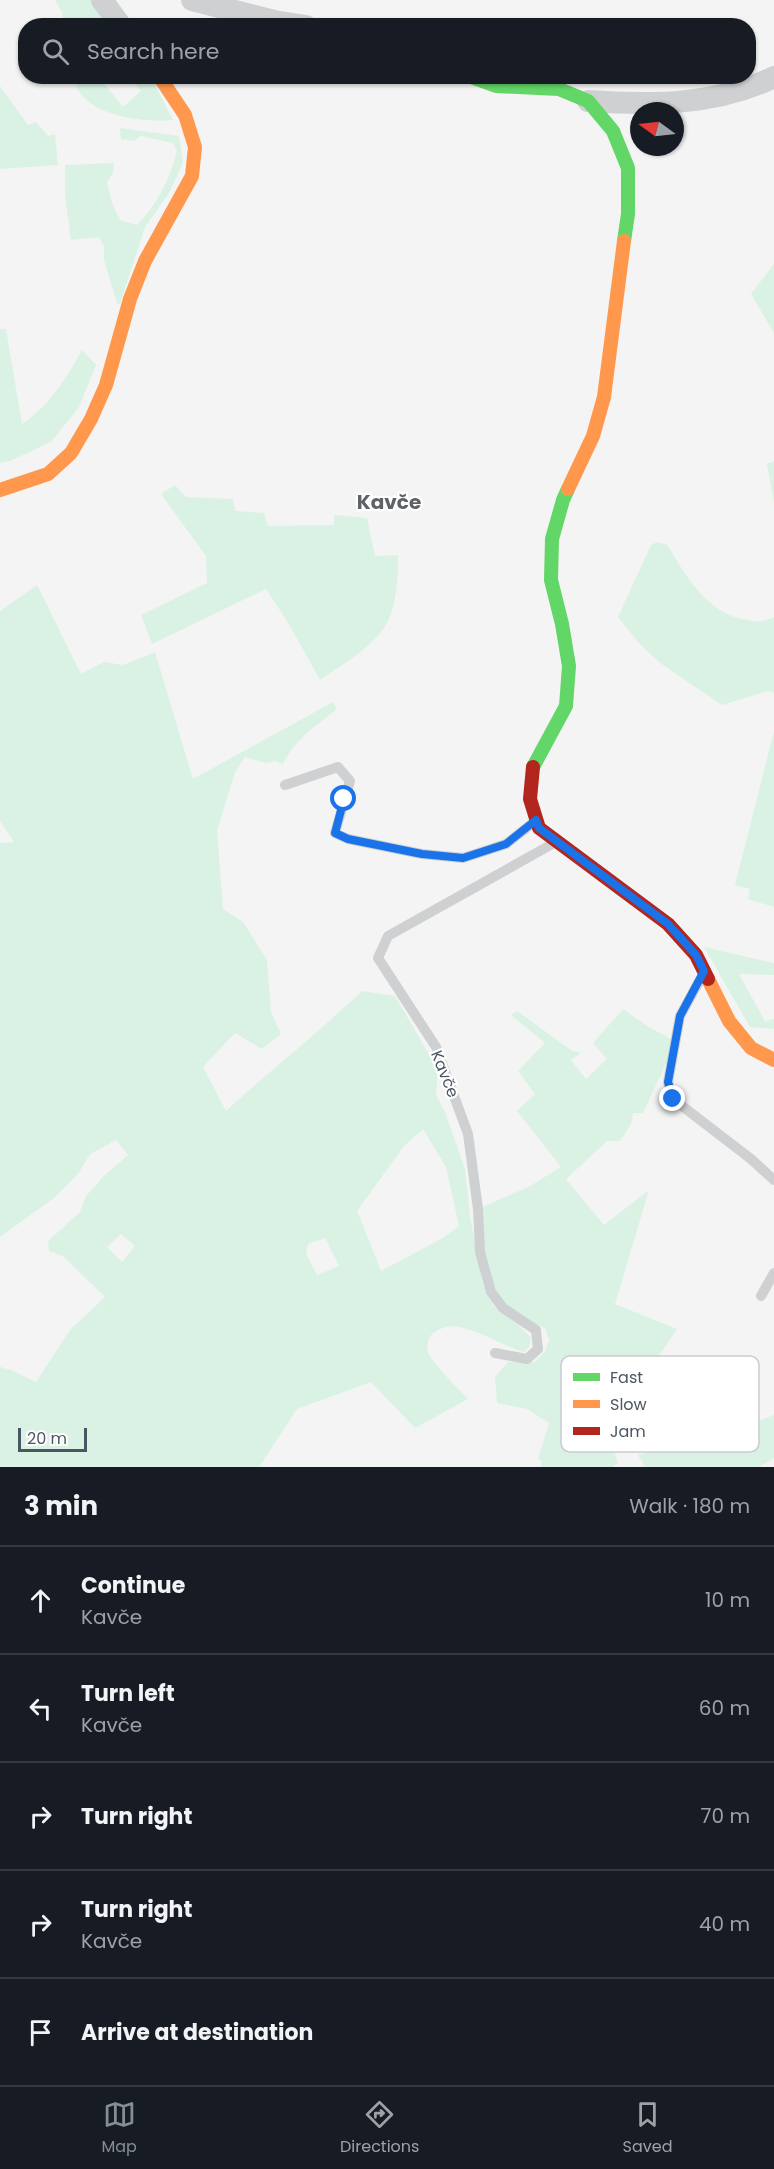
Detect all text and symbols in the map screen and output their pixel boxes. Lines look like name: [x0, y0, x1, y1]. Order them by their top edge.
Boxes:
search box: [18, 18, 756, 84]
icon: search: [39, 35, 72, 68]
text: Search here: [87, 36, 220, 67]
north arrow: [630, 102, 684, 156]
district label: Kavče: [357, 488, 421, 516]
route start: [330, 785, 356, 811]
street label: Kavče: [425, 1047, 465, 1101]
route end: [659, 1085, 685, 1111]
legend: [561, 1356, 759, 1452]
text: Fast: [610, 1366, 643, 1389]
text: Slow: [610, 1393, 647, 1416]
text: Jam: [610, 1420, 646, 1443]
scale bar: [18, 1425, 87, 1452]
text: 20 m: [27, 1427, 67, 1450]
text: 3 min: [24, 1488, 98, 1524]
text: Walk · 180 m: [629, 1492, 750, 1520]
text: Continue: [81, 1570, 185, 1601]
icon: ahead: [24, 1584, 57, 1617]
text: 10 m: [705, 1586, 750, 1614]
text: Kavče: [81, 1603, 142, 1631]
text: Turn left: [81, 1678, 175, 1709]
icon: left: [24, 1692, 57, 1725]
text: 60 m: [699, 1694, 750, 1722]
text: Kavče: [81, 1711, 142, 1739]
icon: right: [24, 1800, 57, 1833]
text: Turn right: [81, 1801, 192, 1832]
text: 70 m: [701, 1802, 750, 1830]
text: Turn right: [81, 1894, 192, 1925]
icon: right: [24, 1908, 57, 1941]
text: 40 m: [699, 1910, 750, 1938]
text: Kavče: [81, 1927, 142, 1955]
icon: arrive: [24, 2016, 57, 2049]
text: Arrive at destination: [81, 2017, 313, 2048]
tab: Map: [102, 2098, 137, 2159]
tab: Directions: [340, 2098, 419, 2159]
tab: Saved: [623, 2098, 672, 2159]

